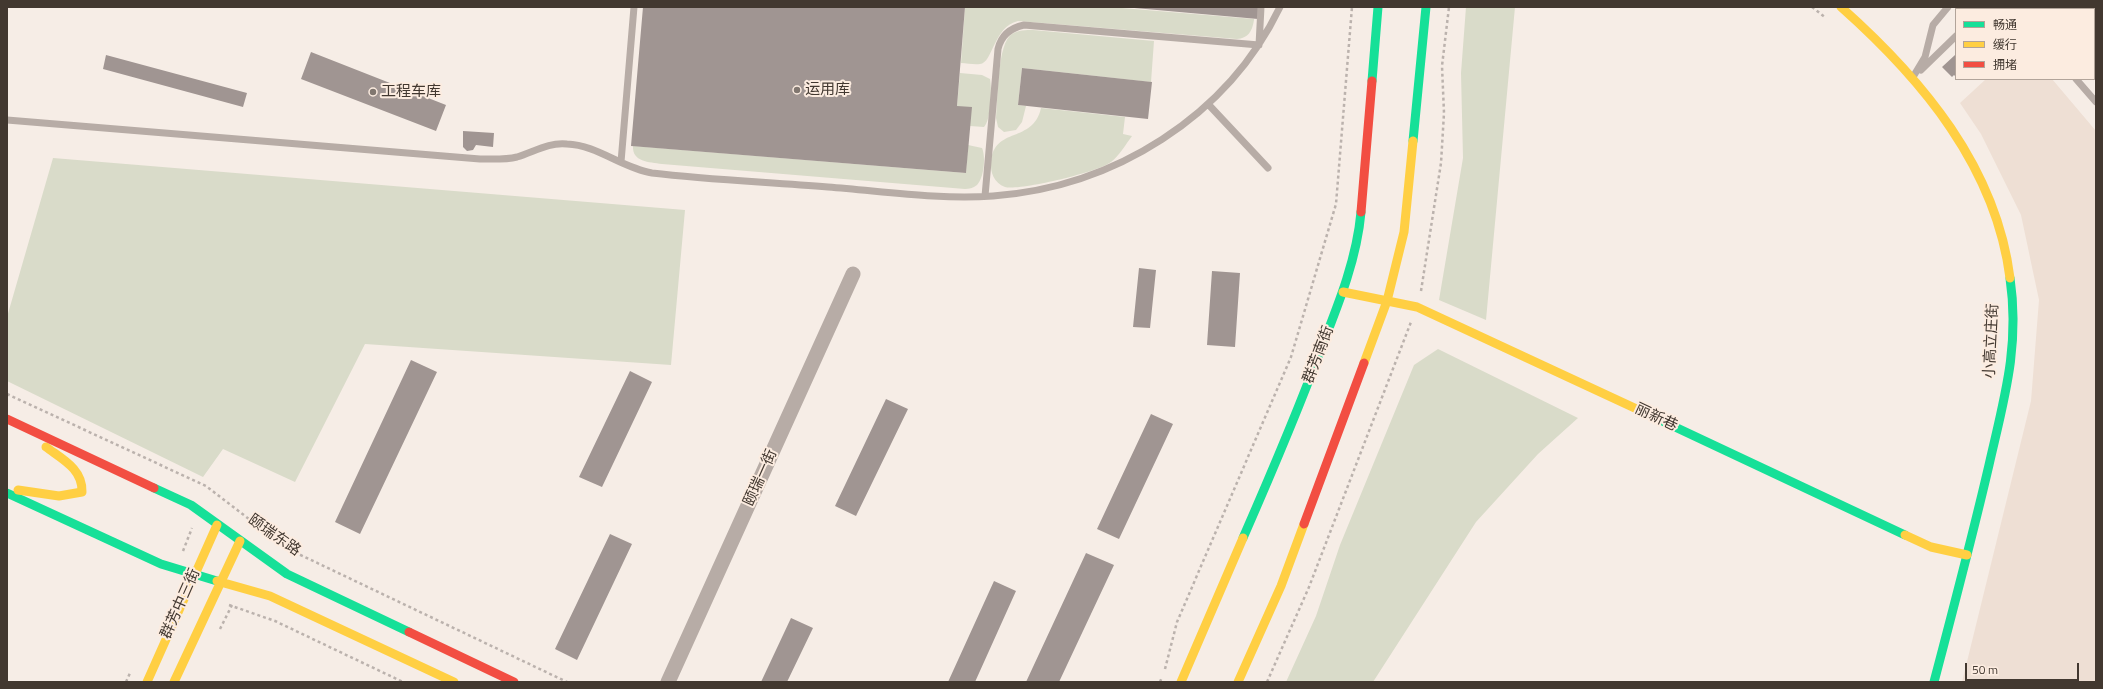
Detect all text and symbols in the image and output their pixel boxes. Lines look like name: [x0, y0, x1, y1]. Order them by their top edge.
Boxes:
legend: [1955, 8, 2095, 80]
text: 畅通: [1993, 15, 2017, 34]
text: 缓行: [1993, 35, 2017, 54]
text: 拥堵: [1993, 55, 2017, 74]
place label: 运用库: [805, 81, 850, 99]
place label: 工程车库: [381, 83, 441, 101]
marker: 运用库: [792, 85, 802, 95]
marker: 工程车库: [368, 87, 378, 97]
street label: 小高立庄街: [1981, 303, 2003, 379]
street label: 群芳南街: [1300, 324, 1338, 386]
street label: 丽新巷: [1632, 400, 1680, 436]
street label: 颐瑞一街: [741, 447, 781, 509]
street label: 颐瑞东路: [244, 511, 304, 561]
street label: 群芳中三街: [158, 566, 204, 642]
scale bar: [1967, 655, 2081, 681]
text: 50 m: [1972, 660, 1998, 679]

